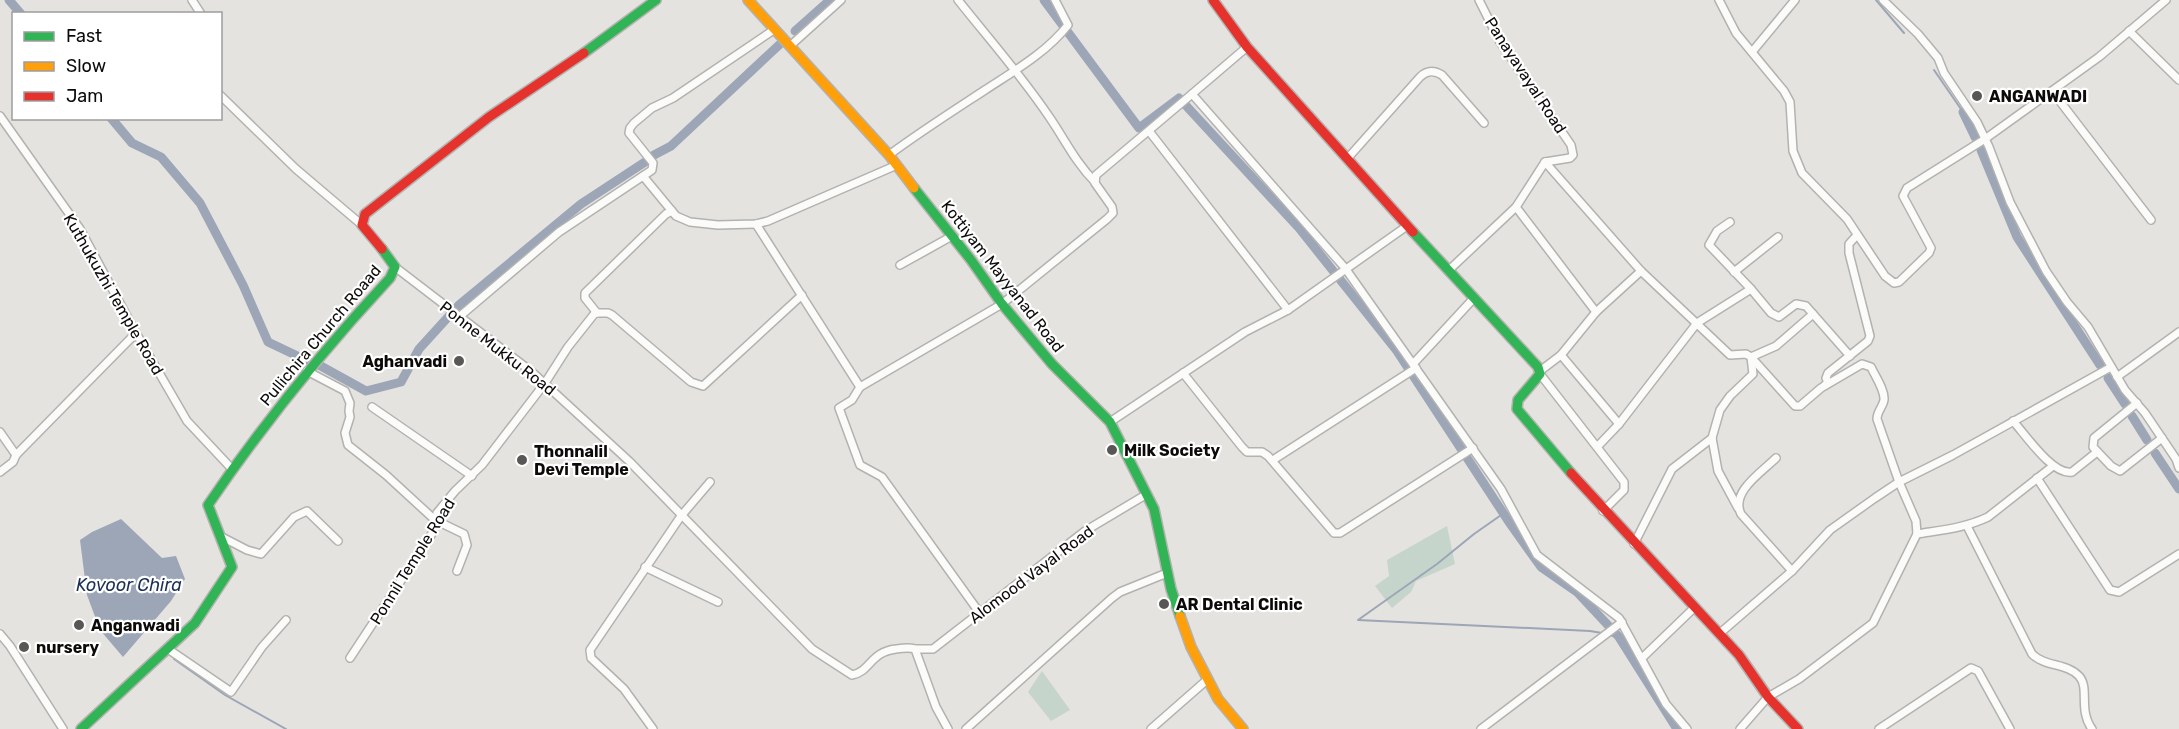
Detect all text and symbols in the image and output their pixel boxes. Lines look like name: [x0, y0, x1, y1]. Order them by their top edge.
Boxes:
legend: [12, 12, 222, 120]
street label: Panayavayal Road: [1481, 14, 1570, 137]
text: Fast: [66, 25, 102, 47]
text: Slow: [66, 55, 106, 77]
text: Jam: [66, 85, 103, 107]
place label: ANGANWADI: [1989, 87, 2087, 106]
marker: ANGANWADI: [1970, 89, 1984, 103]
street label: Kottiyam Mayyanad Road: [937, 197, 1068, 356]
street label: Kuthukuzhi Temple Road: [60, 210, 168, 378]
street label: Pullichira Church Roaad: [256, 261, 385, 410]
street label: Ponne Mukku Road: [436, 297, 559, 400]
place label: Aghanvadi: [362, 352, 447, 371]
marker: Aghanvadi: [452, 354, 466, 368]
place label: Milk Society: [1124, 441, 1220, 460]
place label: Thonnalil Devi Temple: [534, 442, 629, 479]
marker: Milk Society: [1105, 443, 1119, 457]
marker: Thonnalil Devi Temple: [515, 453, 529, 467]
street label: Ponnil Temple Road: [366, 495, 459, 628]
street label: Alomood Vayal Road: [965, 521, 1097, 627]
water label: Kovoor Chira: [76, 574, 182, 596]
place label: AR Dental Clinic: [1176, 595, 1303, 614]
marker: AR Dental Clinic: [1157, 597, 1171, 611]
place label: Anganwadi: [91, 616, 180, 635]
marker: Anganwadi: [72, 618, 86, 632]
place label: nursery: [36, 638, 99, 657]
marker: nursery: [17, 640, 31, 654]

